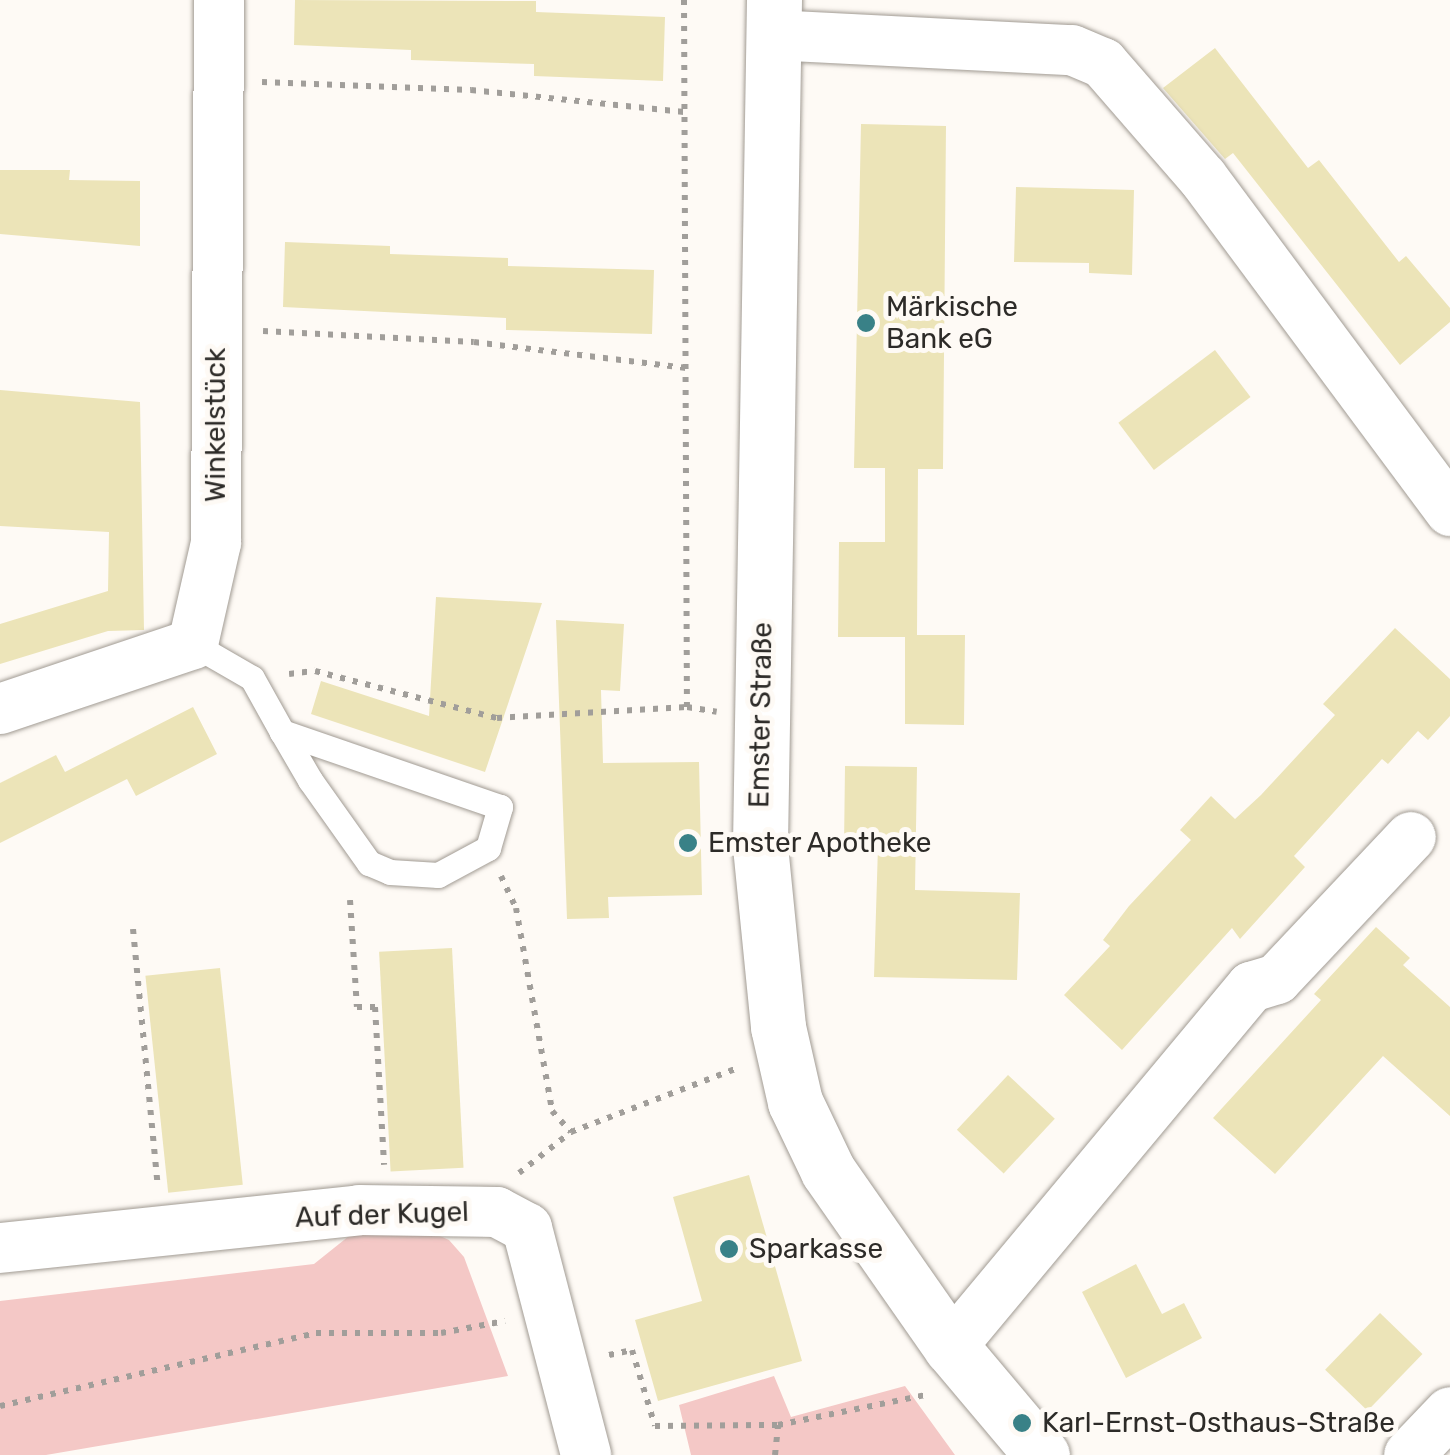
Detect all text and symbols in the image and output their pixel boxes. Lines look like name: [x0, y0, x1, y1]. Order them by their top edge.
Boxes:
place label: Märkische Bank eG: [886, 290, 1018, 356]
marker: Märkische Bank eG: [855, 312, 877, 334]
street label: Winkelstück: [199, 348, 233, 502]
street label: Emster Straße: [743, 621, 779, 809]
place label: Emster Apotheke: [708, 826, 933, 860]
marker: Emster Apotheke: [677, 832, 699, 854]
street label: Auf der Kugel: [294, 1195, 470, 1235]
place label: Sparkasse: [749, 1232, 883, 1266]
marker: Sparkasse: [718, 1238, 740, 1260]
place label: Karl-Ernst-Osthaus-Straße: [1042, 1406, 1395, 1440]
marker: Karl-Ernst-Osthaus-Straße: [1011, 1412, 1033, 1434]

